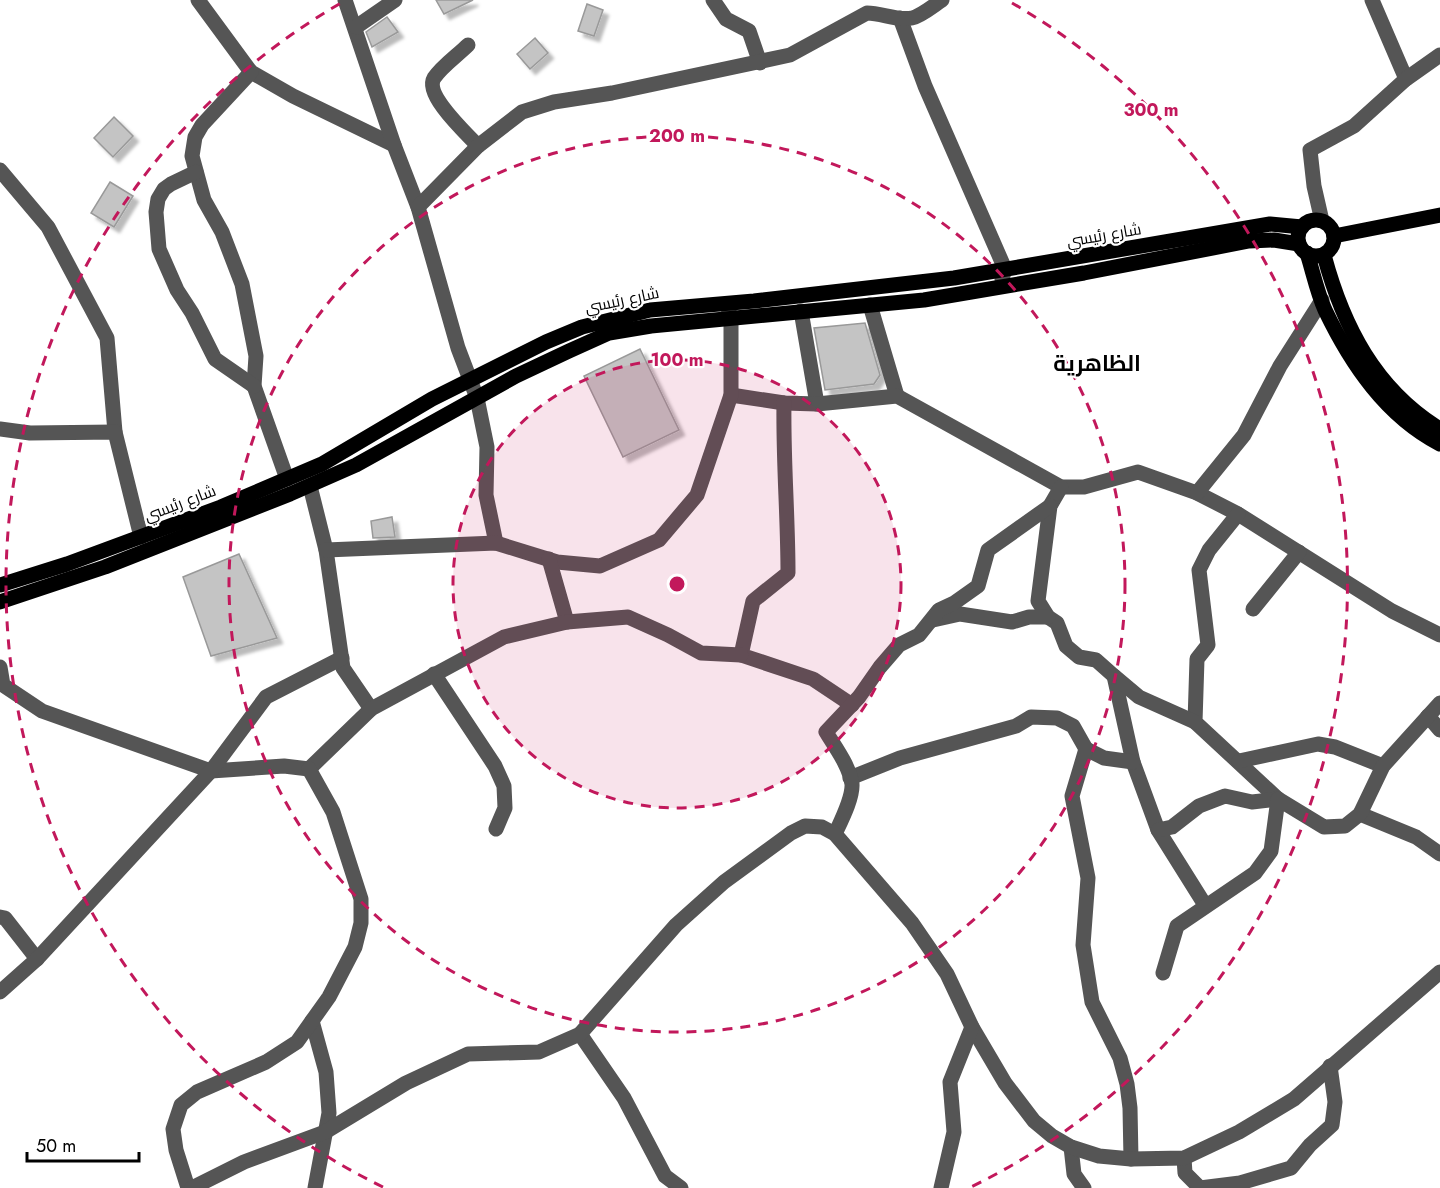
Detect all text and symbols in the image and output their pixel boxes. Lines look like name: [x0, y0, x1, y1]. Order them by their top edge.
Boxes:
text: 300 m: [1123, 97, 1179, 123]
text: 200 m: [649, 123, 705, 149]
street label: شارع رئيسي: [1065, 217, 1143, 254]
street label: شارع رئيسي: [583, 281, 661, 320]
text: 100 m: [650, 347, 704, 373]
district label: الظاهرية: [1053, 347, 1141, 379]
street label: شارع رئيسي: [141, 479, 220, 528]
centre of rings: [667, 574, 687, 594]
scale bar: [27, 1125, 140, 1163]
text: 50 m: [36, 1133, 76, 1159]

